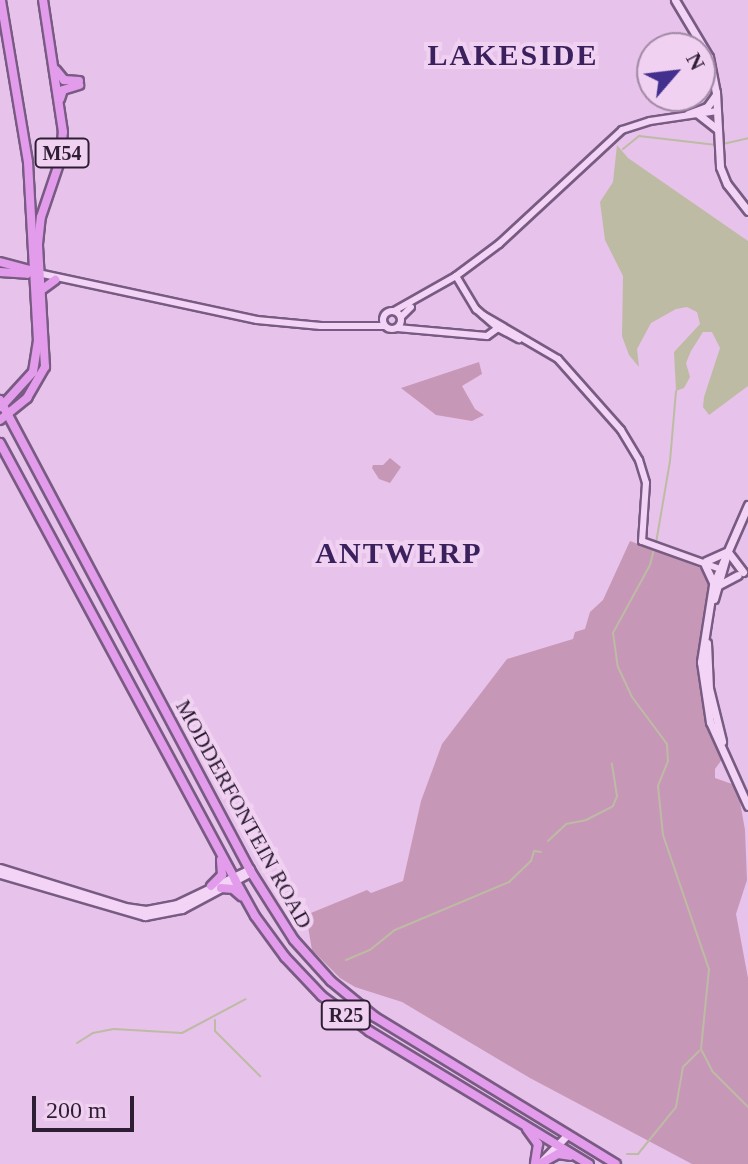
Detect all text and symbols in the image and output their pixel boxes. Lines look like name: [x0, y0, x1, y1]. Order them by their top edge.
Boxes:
north arrow: [636, 32, 716, 112]
district label: LAKESIDE: [427, 37, 599, 73]
text: N: [681, 49, 711, 74]
road number: M54: [34, 137, 90, 169]
district label: ANTWERP: [315, 535, 483, 571]
street label: MODDERFONTEIN ROAD: [170, 695, 318, 933]
road number: R25: [320, 999, 372, 1031]
scale bar: [36, 1080, 138, 1130]
text: 200 m: [46, 1097, 107, 1123]

